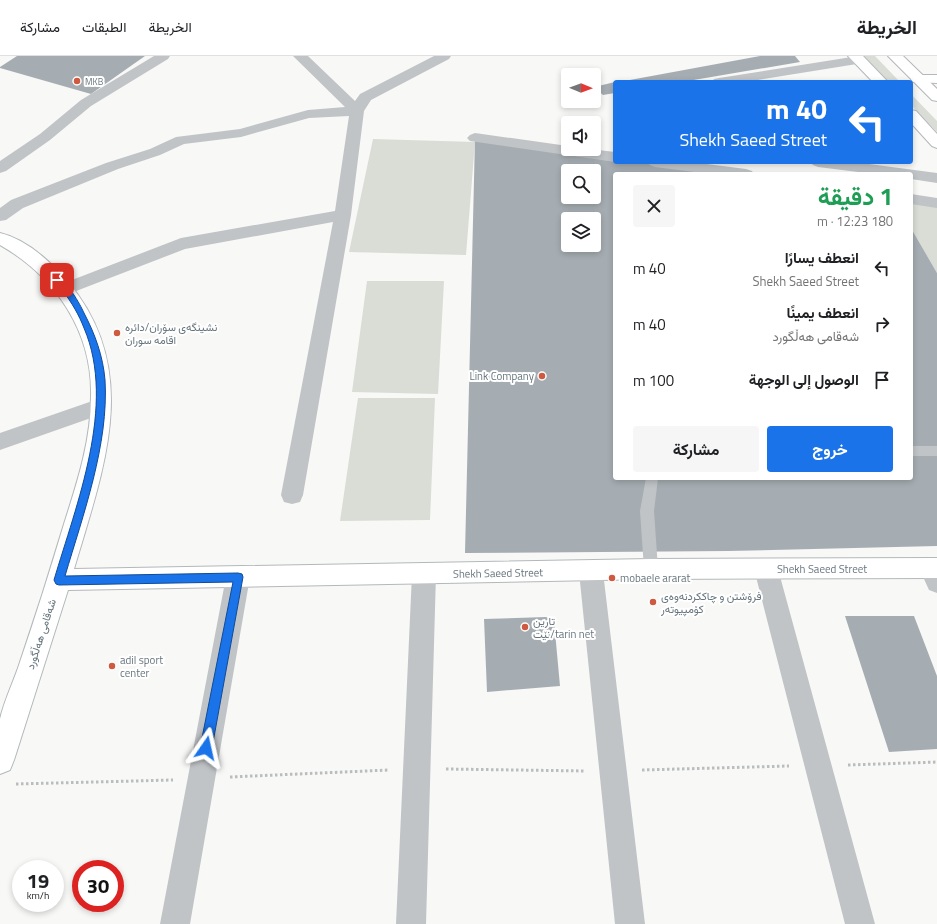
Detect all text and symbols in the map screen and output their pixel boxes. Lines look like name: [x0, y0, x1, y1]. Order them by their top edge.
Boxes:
text: الخريطة: [857, 12, 917, 41]
text: مشاركة: [20, 16, 60, 37]
text: الطبقات: [82, 16, 126, 37]
text: الخريطة: [148, 16, 192, 37]
north arrow: [561, 68, 601, 108]
map controls: [561, 68, 601, 252]
place label: MKB: [85, 75, 104, 88]
marker: MKB: [72, 76, 82, 86]
text: 40 m: [766, 87, 827, 130]
icon: left: [841, 96, 893, 148]
button: sound: [561, 116, 601, 156]
text: Shekh Saeed Street: [679, 126, 827, 153]
button: search: [561, 164, 601, 204]
text: 1 دقيقة: [818, 178, 893, 214]
button: close: [633, 185, 675, 227]
text: 180 m · 12:23: [817, 211, 893, 231]
button: layers: [561, 212, 601, 252]
text: انعطف يسارًا: [785, 246, 859, 269]
text: 40 m: [633, 257, 666, 280]
icon: left: [871, 257, 893, 279]
pin: [40, 263, 74, 297]
icon: arrive: [46, 269, 68, 291]
text: Shekh Saeed Street: [752, 271, 859, 291]
text: انعطف يمينًا: [787, 301, 859, 324]
text: 40 m: [633, 313, 666, 336]
icon: right: [871, 313, 893, 335]
place label: نشینگەی سۆران/دائرە اقامە سوران: [125, 319, 217, 348]
text: شەقامی ھەڵگورد: [773, 326, 859, 346]
marker: نشینگەی سۆران/دائرە اقامە سوران: [112, 328, 122, 338]
place label: Link Company: [469, 368, 535, 384]
text: الوصول إلى الوجهة: [749, 368, 859, 391]
text: 100 m: [633, 369, 674, 392]
icon: arrive: [871, 369, 893, 391]
marker: Link Company: [537, 371, 547, 381]
button: مشاركة: [633, 426, 759, 472]
button: خروج: [767, 426, 893, 472]
street label: Shekh Saeed Street: [777, 561, 867, 577]
street label: Shekh Saeed Street: [453, 564, 543, 582]
place label: mobaele ararat: [620, 570, 691, 586]
marker: mobaele ararat: [607, 573, 617, 583]
place label: فرۆشتن و چاککردنەوەی کۆمپیوتەر: [660, 588, 761, 617]
street label: شەقامی ھەڵگورد: [22, 596, 60, 671]
marker: فرۆشتن و چاککردنەوەی کۆمپیوتەر: [648, 597, 658, 607]
place label: تارین نێت/tarin net: [533, 613, 594, 642]
marker: تارین نێت/tarin net: [520, 622, 530, 632]
place label: adil sport center: [120, 652, 163, 681]
marker: adil sport center: [107, 661, 117, 671]
position arrow: [185, 727, 227, 769]
speed limit sign: 30: [72, 860, 124, 912]
text: 19: [27, 865, 49, 896]
text: km/h: [27, 888, 49, 903]

